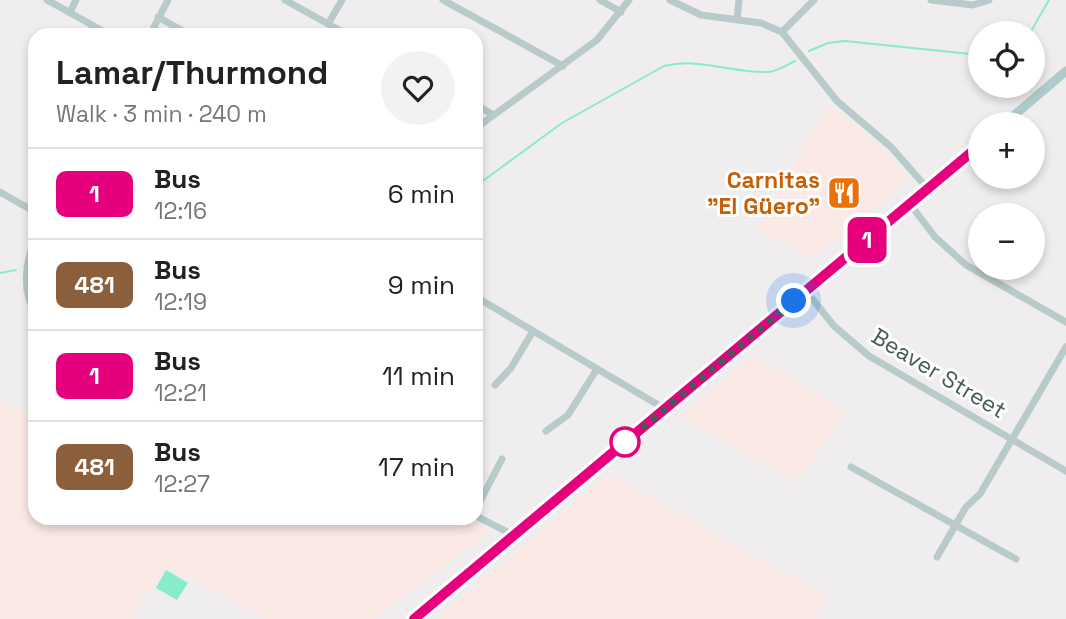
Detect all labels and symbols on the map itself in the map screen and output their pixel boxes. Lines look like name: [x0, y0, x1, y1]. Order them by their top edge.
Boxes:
place label: Carnitas "El Güero": [707, 165, 820, 221]
restaurant icon: Carnitas "El Güero": [825, 174, 863, 212]
line badge: 1: [844, 217, 890, 263]
your location: [776, 283, 811, 318]
street label: Beaver Street: [866, 321, 1012, 425]
unlabelled marker: [610, 427, 640, 457]

